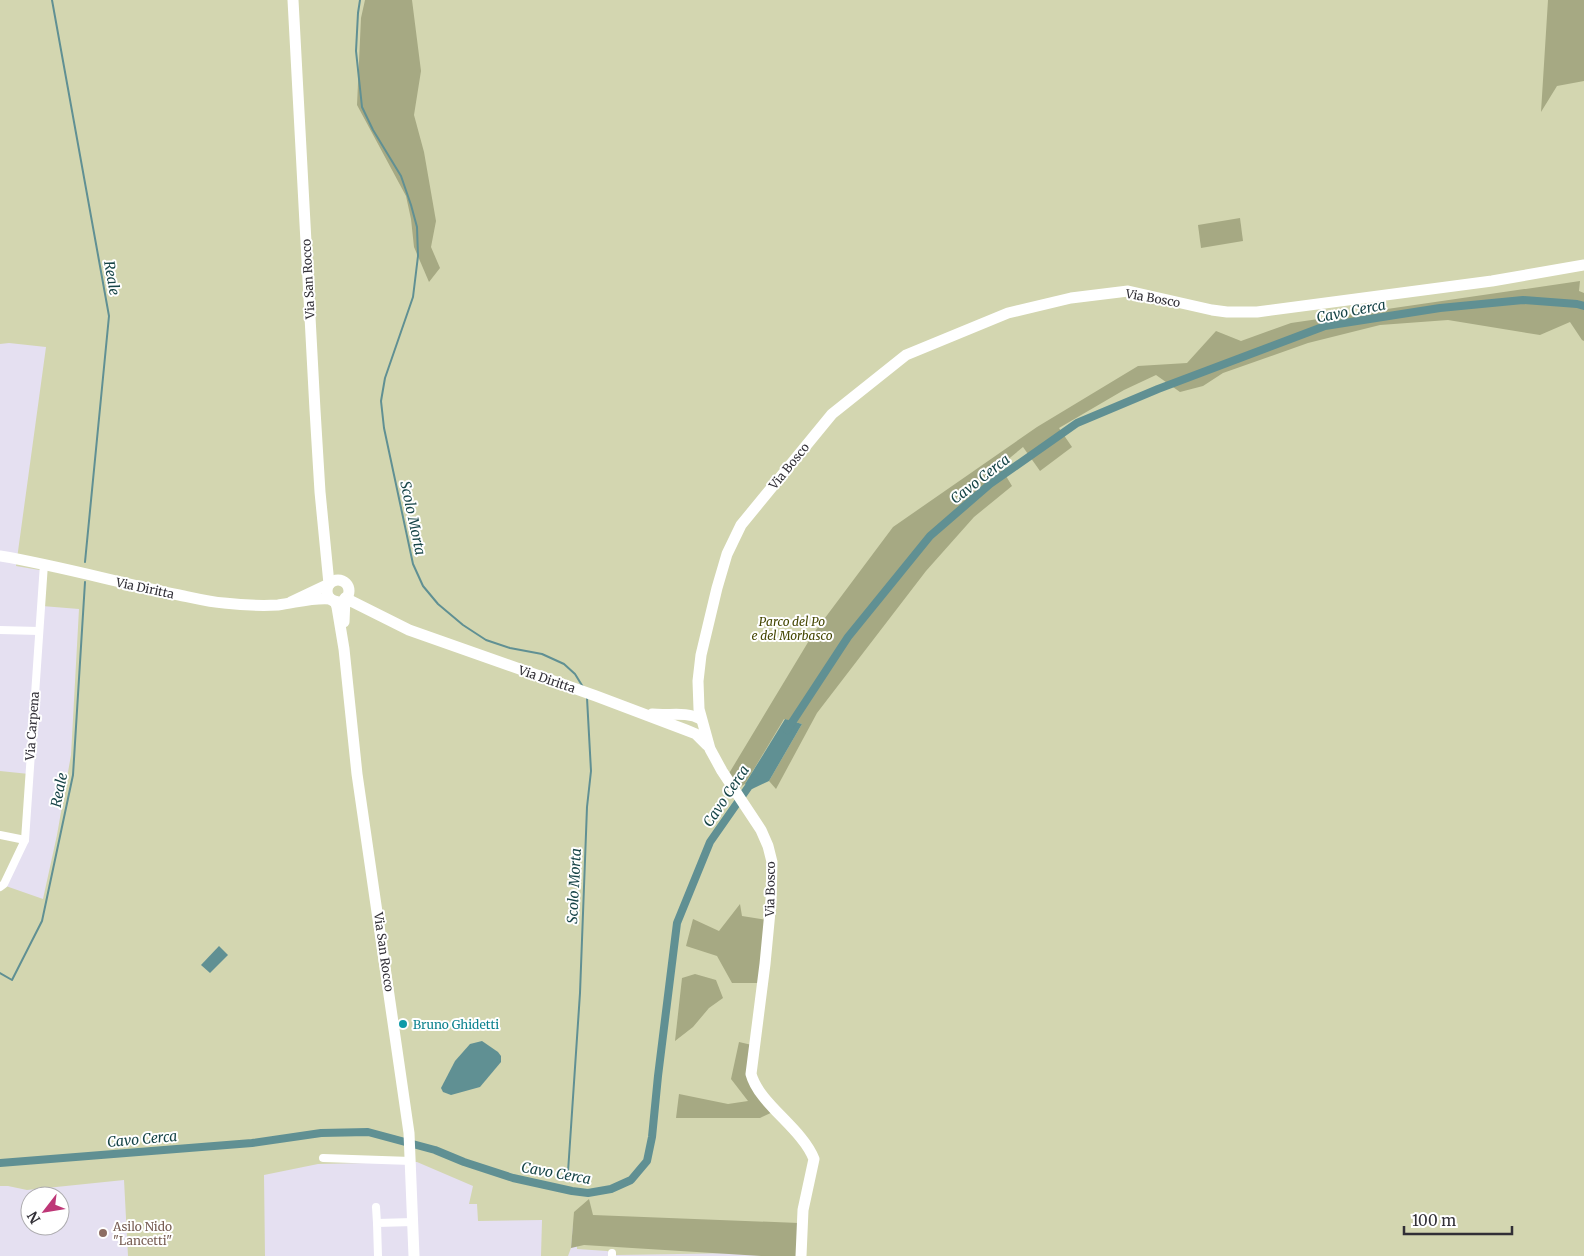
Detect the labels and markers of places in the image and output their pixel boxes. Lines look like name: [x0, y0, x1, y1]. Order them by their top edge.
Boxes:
place label: Bruno Ghidetti: [413, 1017, 499, 1032]
marker: Bruno Ghidetti: [397, 1018, 409, 1030]
place label: Asilo Nido "Lancetti": [112, 1219, 172, 1248]
marker: Asilo Nido "Lancetti": [97, 1227, 109, 1239]

